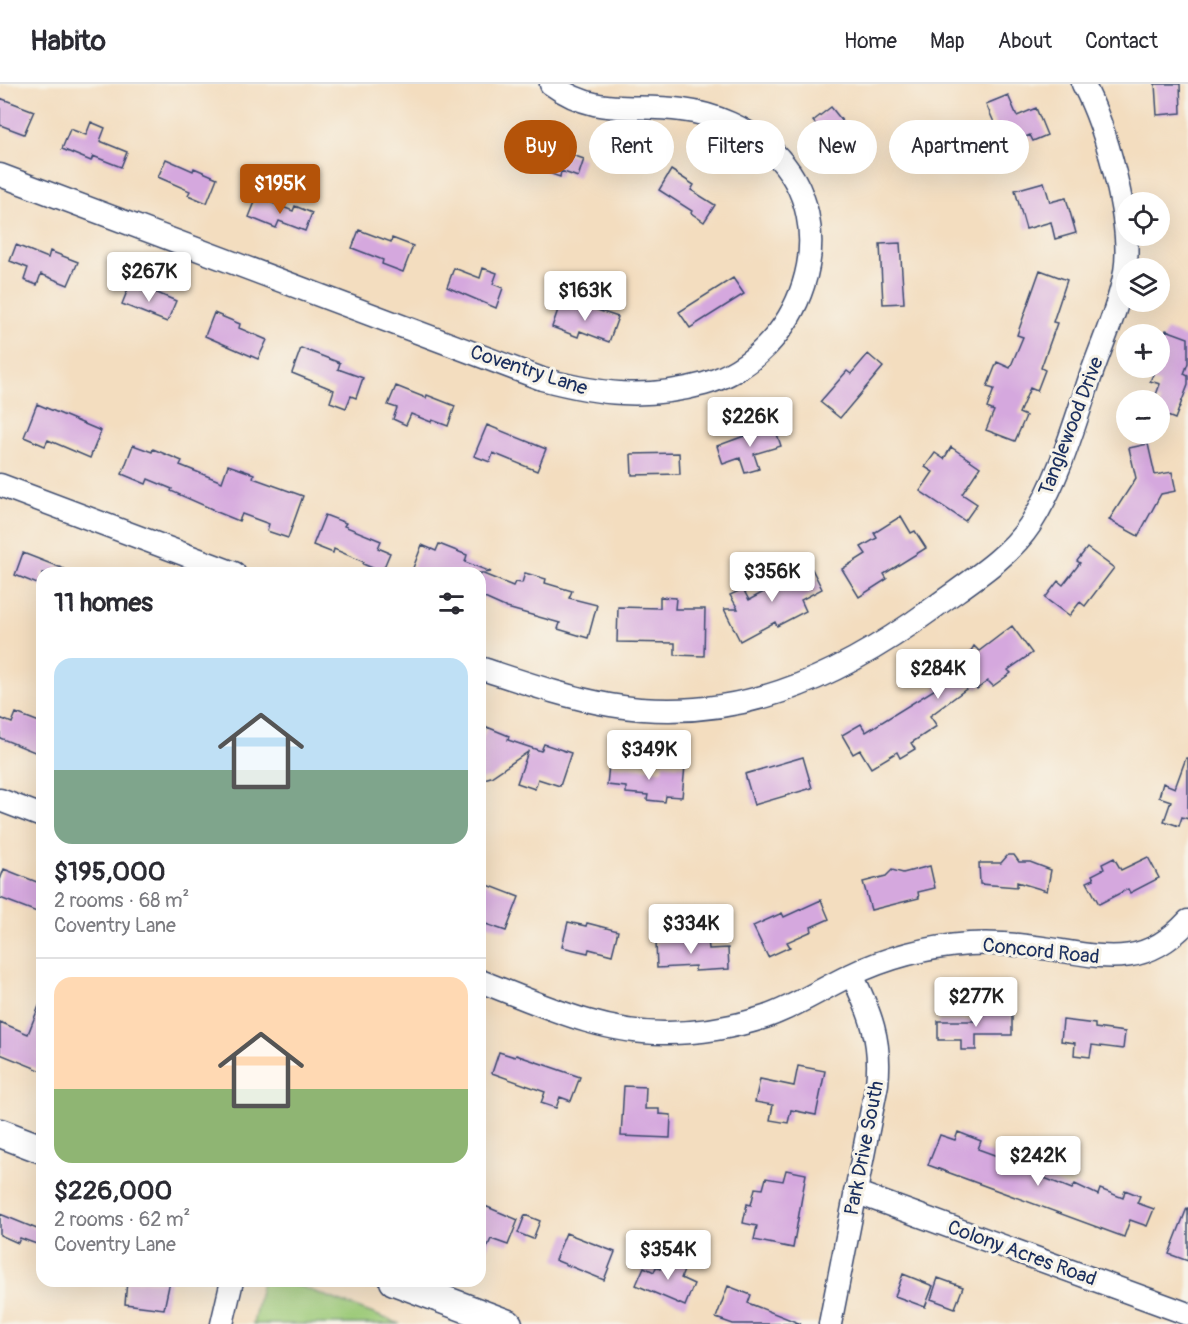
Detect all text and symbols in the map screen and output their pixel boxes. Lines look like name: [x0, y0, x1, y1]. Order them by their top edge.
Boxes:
text: Habito: [30, 24, 106, 59]
text: Home: [844, 28, 897, 55]
text: Map: [930, 28, 965, 55]
text: About: [998, 28, 1052, 55]
text: Contact: [1085, 28, 1158, 55]
chip: Buy: [504, 120, 577, 174]
chip: Rent: [589, 120, 674, 174]
chip: Filters: [686, 120, 785, 174]
chip: New: [797, 120, 877, 174]
chip: Apartment: [889, 120, 1029, 174]
pin: $195K: [238, 164, 322, 215]
text: $195K: [254, 171, 306, 196]
map controls: [1116, 192, 1170, 444]
button: locate: [1116, 192, 1170, 246]
pin: $267K: [107, 252, 191, 303]
button: layers: [1116, 258, 1170, 312]
text: $267K: [121, 259, 177, 284]
pin: $163K: [543, 271, 627, 322]
text: $163K: [558, 278, 612, 303]
button: +: [1116, 324, 1170, 378]
street label: Coventry Lane: [467, 339, 591, 401]
street label: Tanglewood Drive: [1033, 353, 1109, 499]
button: −: [1116, 390, 1170, 444]
pin: $226K: [708, 397, 792, 448]
text: $226K: [722, 404, 778, 429]
pin: $356K: [730, 552, 814, 603]
text: $356K: [744, 559, 800, 584]
text: 11 homes: [54, 587, 153, 619]
icon: filters: [435, 587, 468, 620]
pin: $284K: [896, 649, 980, 700]
text: $284K: [910, 656, 966, 681]
icon: home: [207, 697, 315, 805]
pin: $349K: [607, 730, 691, 781]
text: $349K: [621, 737, 677, 762]
text: $195,000: [54, 856, 166, 888]
text: 2 rooms · 68 m²: [54, 888, 189, 913]
pin: $334K: [649, 904, 733, 955]
text: $334K: [663, 911, 719, 936]
text: Coventry Lane: [54, 913, 176, 938]
street label: Concord Road: [981, 932, 1101, 970]
pin: $277K: [934, 977, 1018, 1028]
text: $277K: [948, 984, 1004, 1009]
icon: home: [207, 1016, 315, 1124]
street label: Park Drive South: [839, 1079, 889, 1217]
pin: $242K: [996, 1136, 1080, 1187]
text: $242K: [1010, 1143, 1066, 1168]
text: $226,000: [54, 1175, 172, 1207]
text: 2 rooms · 62 m²: [54, 1207, 190, 1232]
street label: Colony Acres Road: [944, 1214, 1100, 1292]
pin: $354K: [626, 1230, 710, 1281]
text: Coventry Lane: [54, 1232, 176, 1257]
text: $354K: [640, 1237, 696, 1262]

